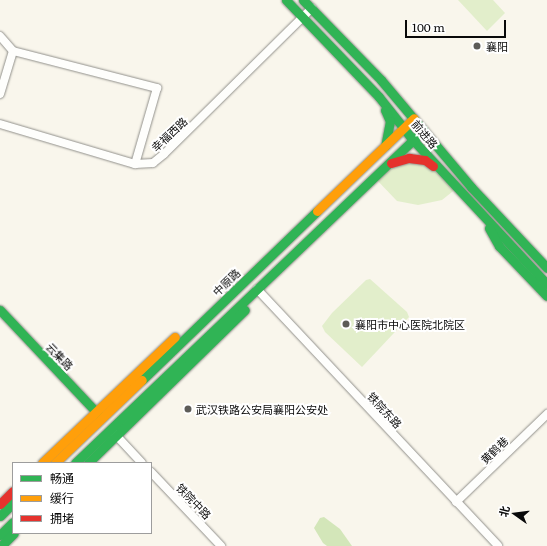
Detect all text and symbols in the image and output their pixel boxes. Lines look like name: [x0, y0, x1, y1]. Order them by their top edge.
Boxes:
scale bar: [407, 12, 508, 38]
text: 100 m: [412, 18, 445, 36]
place label: 襄阳: [486, 39, 508, 53]
marker: 襄阳: [471, 40, 483, 52]
street label: 幸福西路: [148, 114, 190, 154]
street label: 前进路: [409, 117, 441, 151]
street label: 中原路: [210, 266, 242, 298]
place label: 襄阳市中心医院北院区: [355, 317, 465, 331]
marker: 襄阳市中心医院北院区: [340, 318, 352, 330]
street label: 云集路: [44, 340, 76, 372]
street label: 铁院东路: [365, 389, 405, 431]
place label: 武汉铁路公安局襄阳公安处: [196, 402, 328, 416]
marker: 武汉铁路公安局襄阳公安处: [183, 404, 193, 414]
street label: 黄鹤巷: [478, 434, 510, 466]
legend: [12, 462, 152, 534]
text: 畅通: [50, 469, 74, 487]
street label: 铁院中路: [174, 481, 214, 521]
text: 缓行: [50, 489, 74, 507]
north arrow: [495, 494, 535, 534]
text: 北: [494, 504, 512, 518]
text: 拥堵: [50, 509, 74, 527]

